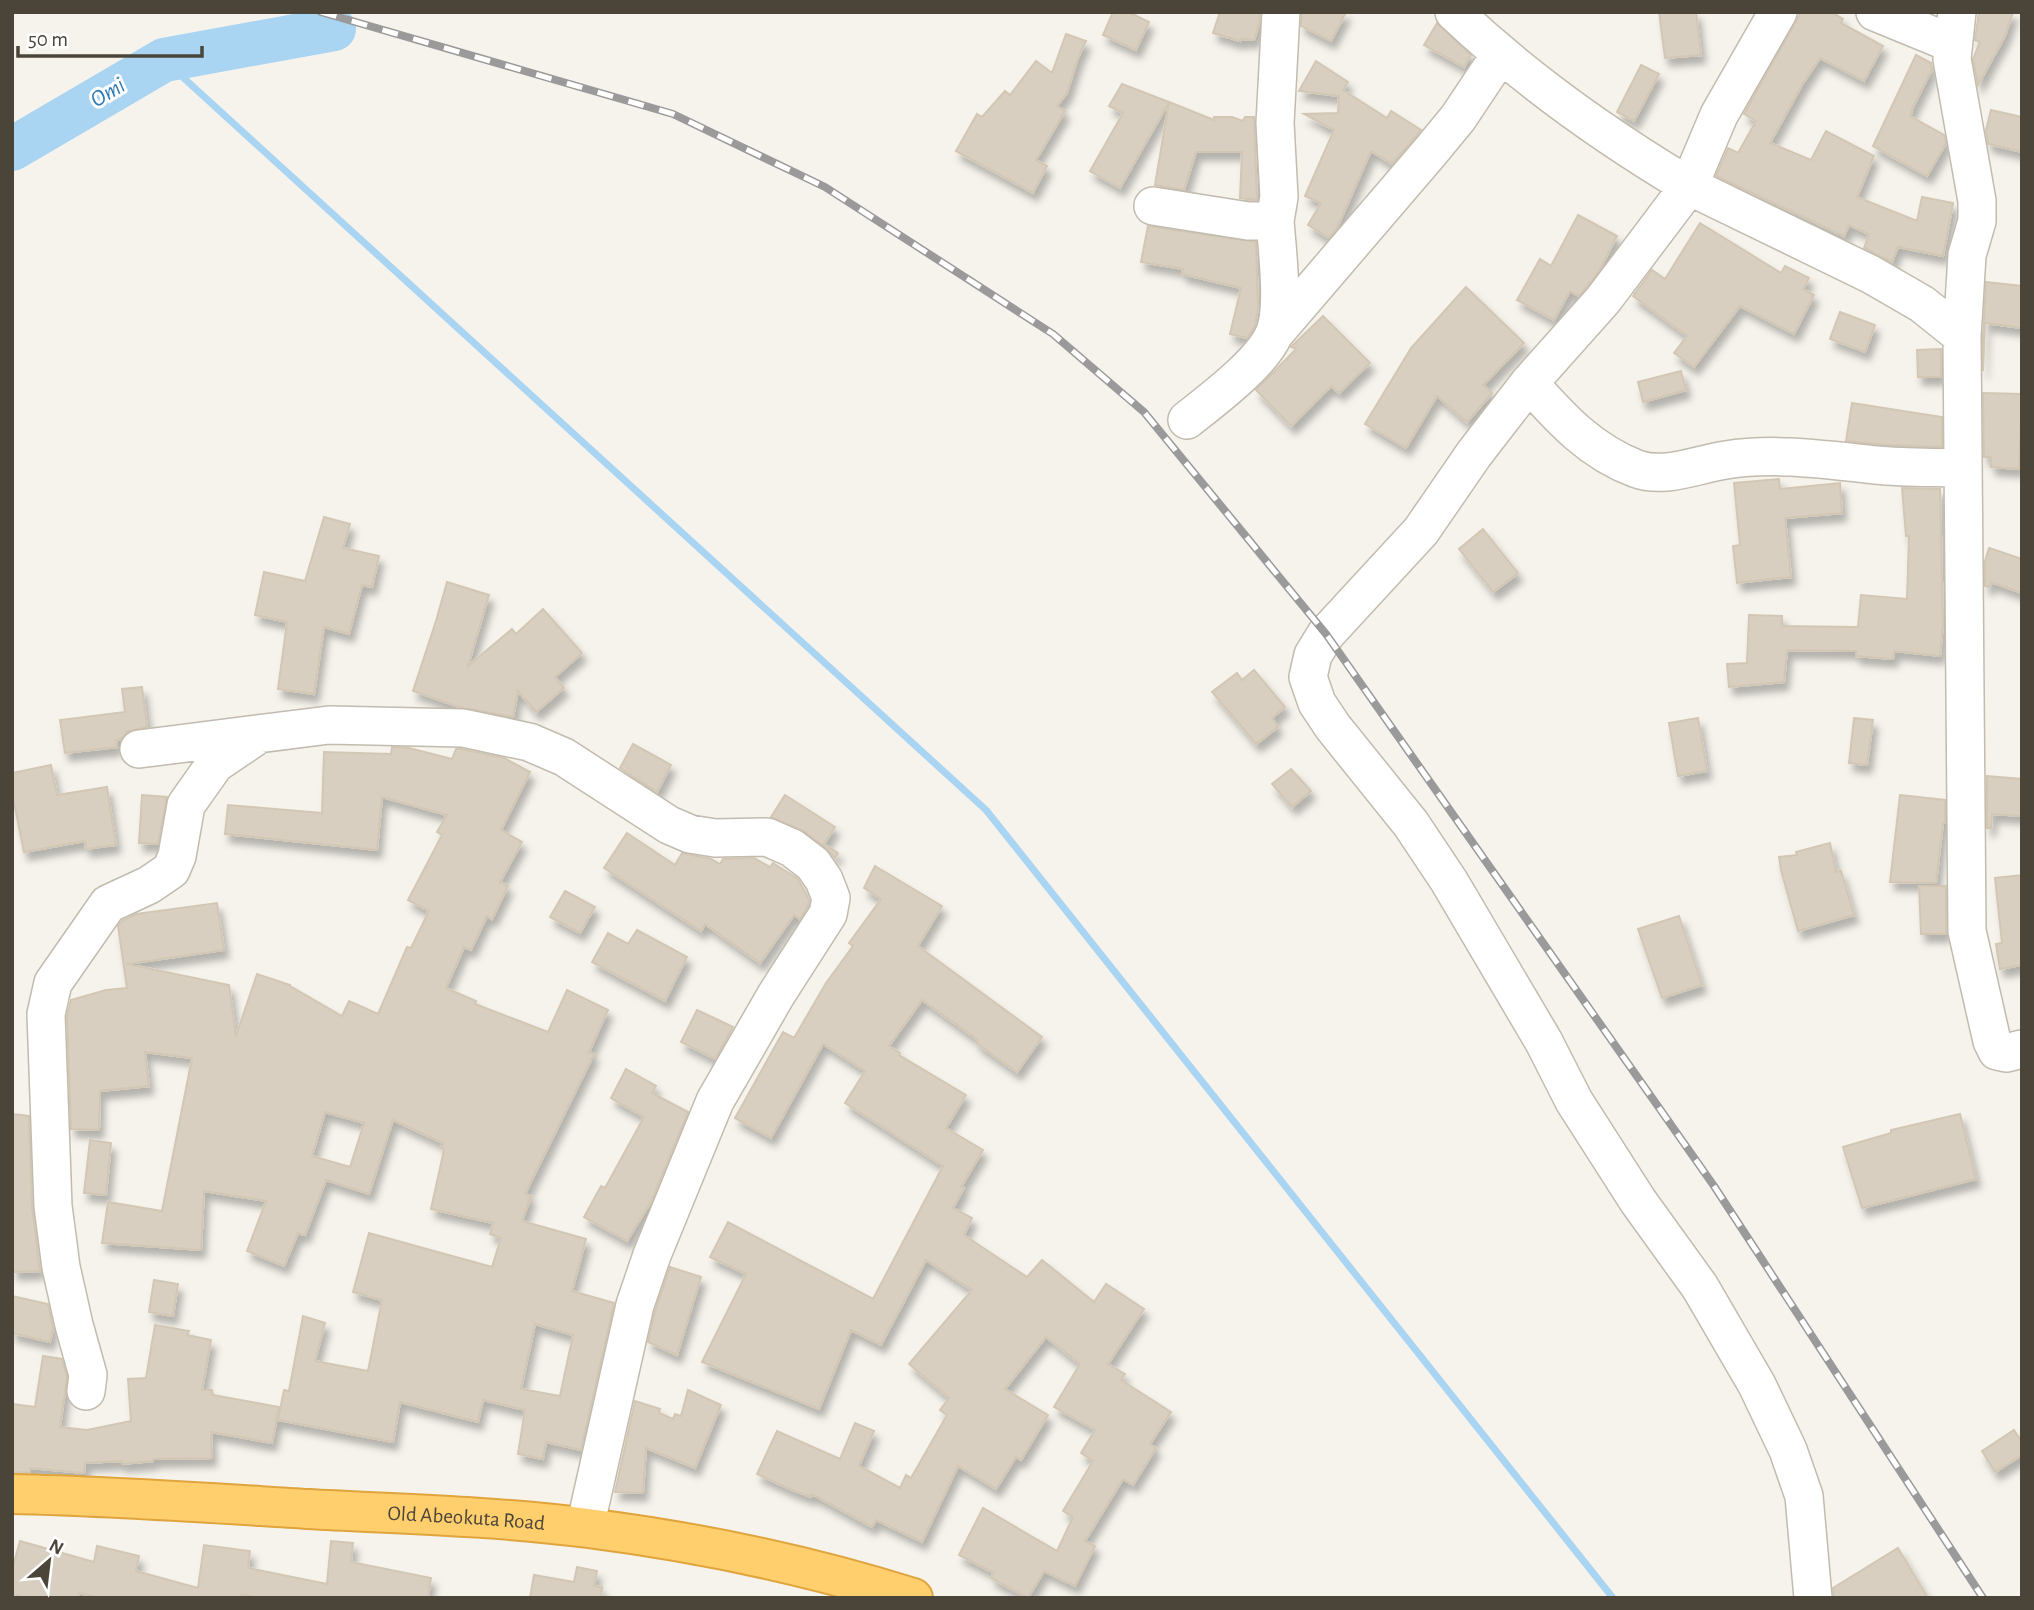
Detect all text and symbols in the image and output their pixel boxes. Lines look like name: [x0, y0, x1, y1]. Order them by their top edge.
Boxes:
scale bar: [18, 14, 201, 58]
text: 50 m: [28, 29, 68, 50]
water label: Omi: [87, 74, 129, 112]
street label: Old Abeokuta Road: [387, 1502, 546, 1534]
north arrow: [14, 1526, 84, 1596]
text: N: [46, 1536, 67, 1559]

